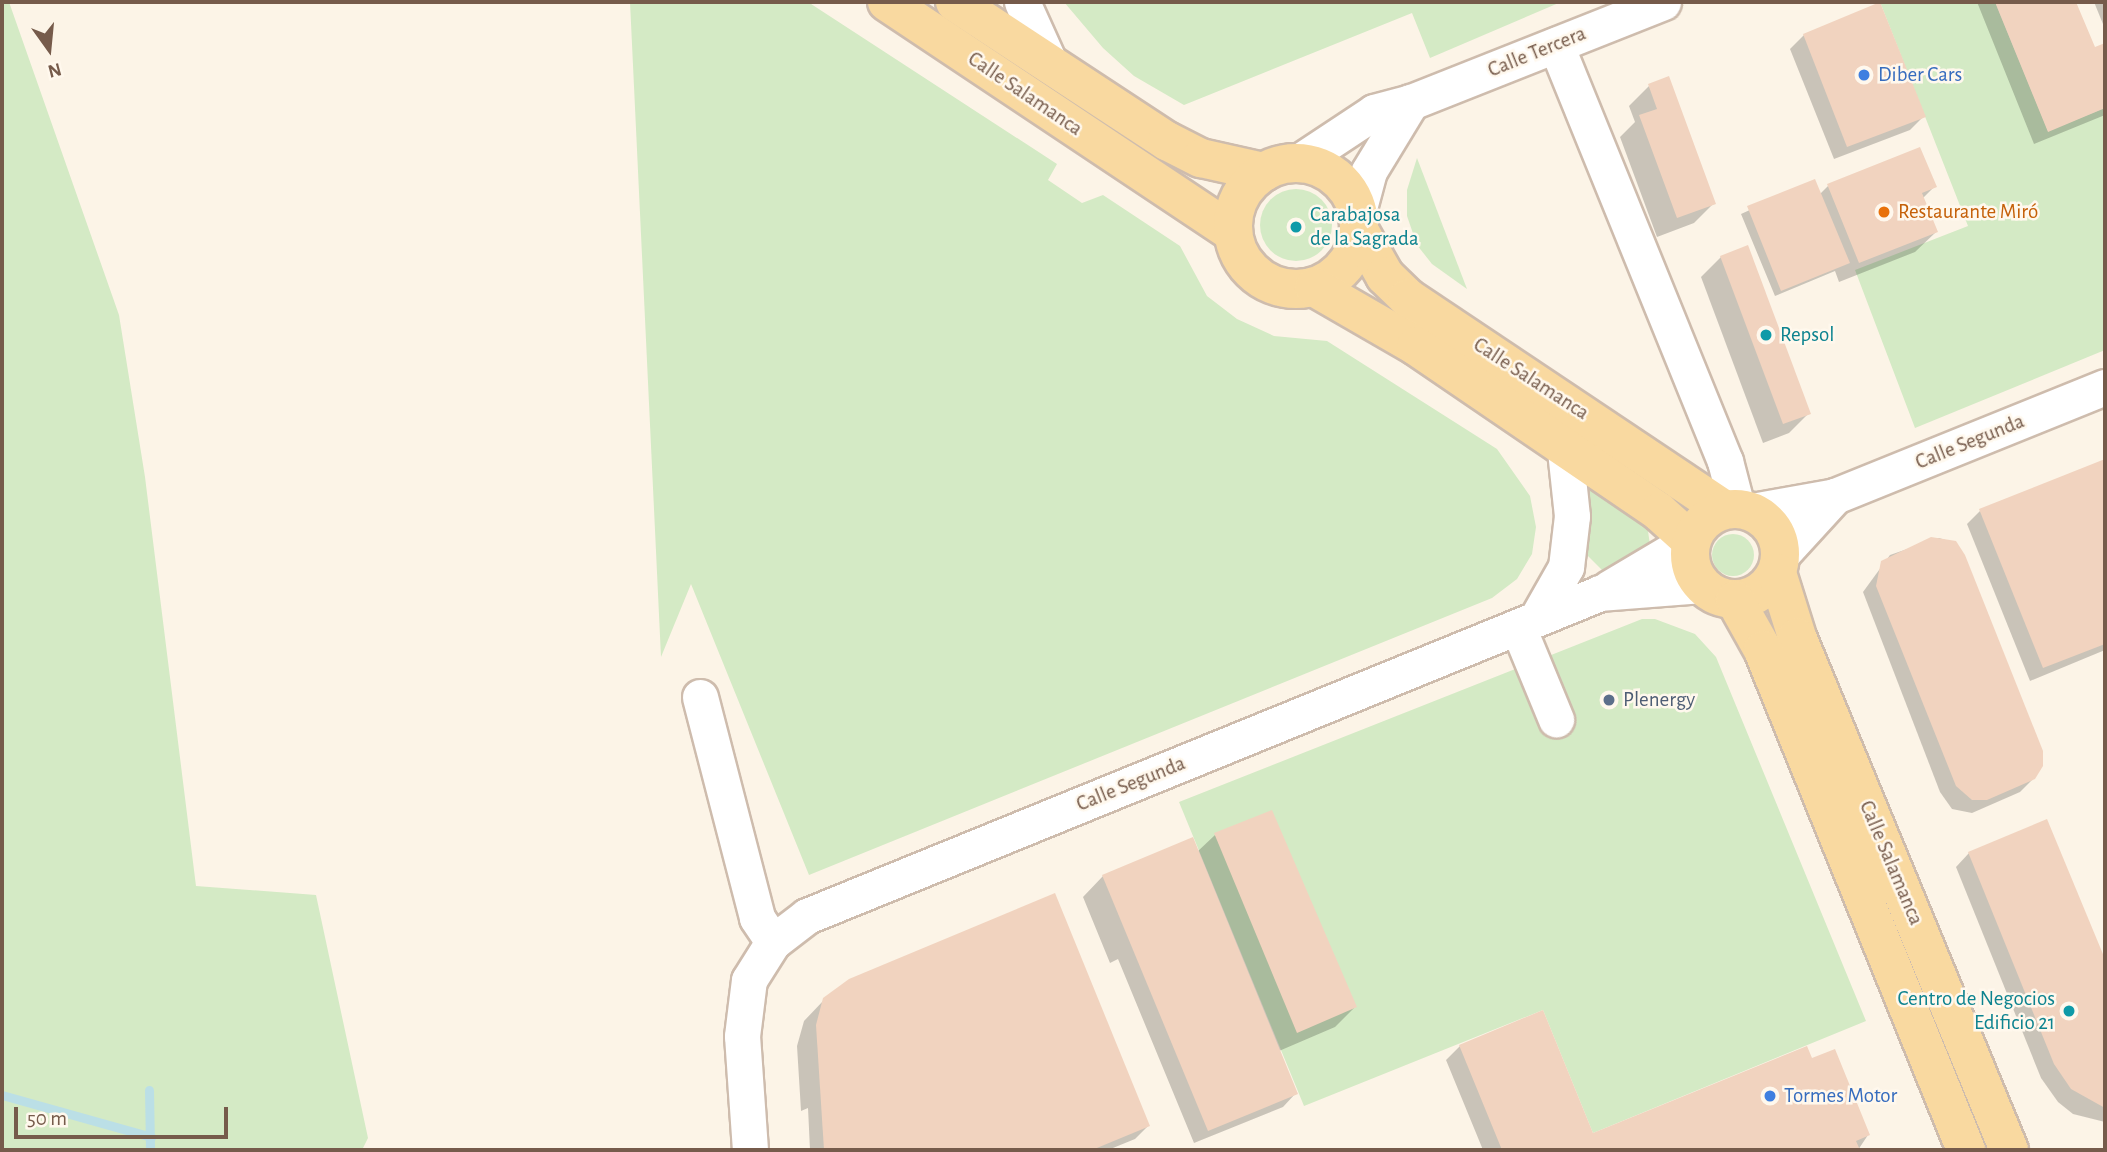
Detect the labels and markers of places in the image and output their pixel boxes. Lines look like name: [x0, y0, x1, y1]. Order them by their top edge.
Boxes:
place label: Diber Cars: [1878, 62, 1962, 88]
marker: Diber Cars: [1856, 67, 1872, 83]
place label: Restaurante Miró: [1898, 199, 2038, 225]
place label: Carabajosa de la Sagrada: [1310, 202, 1419, 252]
marker: Restaurante Miró: [1876, 204, 1892, 220]
marker: Carabajosa de la Sagrada: [1288, 219, 1304, 235]
place label: Repsol: [1780, 322, 1835, 348]
marker: Repsol: [1758, 327, 1774, 343]
place label: Plenergy: [1623, 687, 1695, 713]
marker: Plenergy: [1601, 692, 1617, 708]
place label: Centro de Negocios Edificio 21: [1898, 986, 2055, 1036]
marker: Centro de Negocios Edificio 21: [2061, 1003, 2077, 1019]
place label: Tormes Motor: [1784, 1083, 1897, 1109]
marker: Tormes Motor: [1762, 1088, 1778, 1104]

